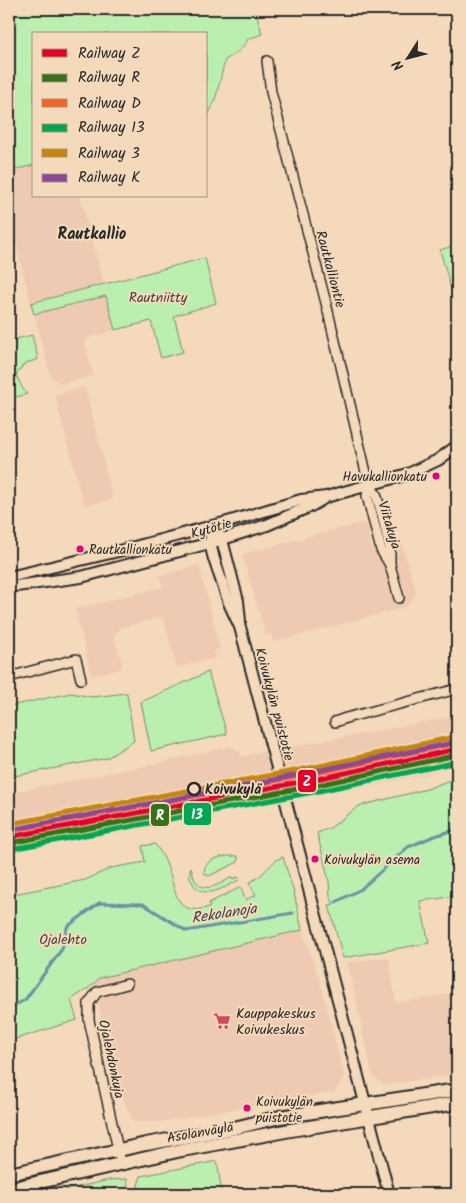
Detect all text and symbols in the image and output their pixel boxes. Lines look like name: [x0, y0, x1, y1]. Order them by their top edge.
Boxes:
legend: [32, 32, 208, 198]
north arrow: [384, 32, 434, 82]
text: Railway Z: [78, 42, 141, 66]
text: N: [387, 55, 410, 75]
text: Railway R: [78, 66, 140, 90]
text: Railway D: [78, 92, 141, 116]
text: Railway 13: [78, 116, 145, 140]
text: Railway 3: [78, 142, 140, 166]
text: Railway K: [78, 166, 140, 190]
district label: Rautkallio: [58, 222, 126, 247]
street label: Rautkalliontie: [309, 228, 351, 311]
park label: Rautniitty: [129, 287, 188, 309]
place label: Havukallionkatu: [342, 467, 428, 488]
marker: Havukallionkatu: [431, 471, 441, 481]
street label: Viitakuja: [371, 498, 407, 552]
street label: Kytötie: [188, 512, 235, 545]
place label: Rautkallionkatu: [89, 540, 173, 561]
marker: Rautkallionkatu: [75, 544, 85, 554]
street label: Koivukylän puistotie: [248, 645, 300, 764]
line badge: Z: [297, 769, 317, 793]
text: Z: [302, 771, 312, 793]
place label: Koivukylä: [205, 779, 263, 801]
marker: Koivukylä: [187, 782, 201, 796]
line badge: 13: [183, 802, 212, 826]
line badge: R: [150, 803, 170, 827]
text: 13: [191, 804, 203, 826]
text: R: [156, 805, 165, 827]
place label: Koivukylän asema: [324, 850, 420, 871]
marker: Koivukylän asema: [310, 854, 320, 864]
water label: Rekolanoja: [190, 897, 259, 931]
park label: Ojalehto: [39, 929, 87, 951]
place label: Kauppakeskus Koivukeskus: [236, 1003, 316, 1041]
supermarket icon: Kauppakeskus Koivukeskus: [212, 1011, 232, 1031]
street label: Ojalehdonkuja: [92, 1018, 130, 1101]
place label: Koivukylän puistotie: [255, 1092, 313, 1129]
marker: Koivukylän puistotie: [242, 1103, 252, 1113]
street label: Asolanväylä: [165, 1116, 237, 1150]

